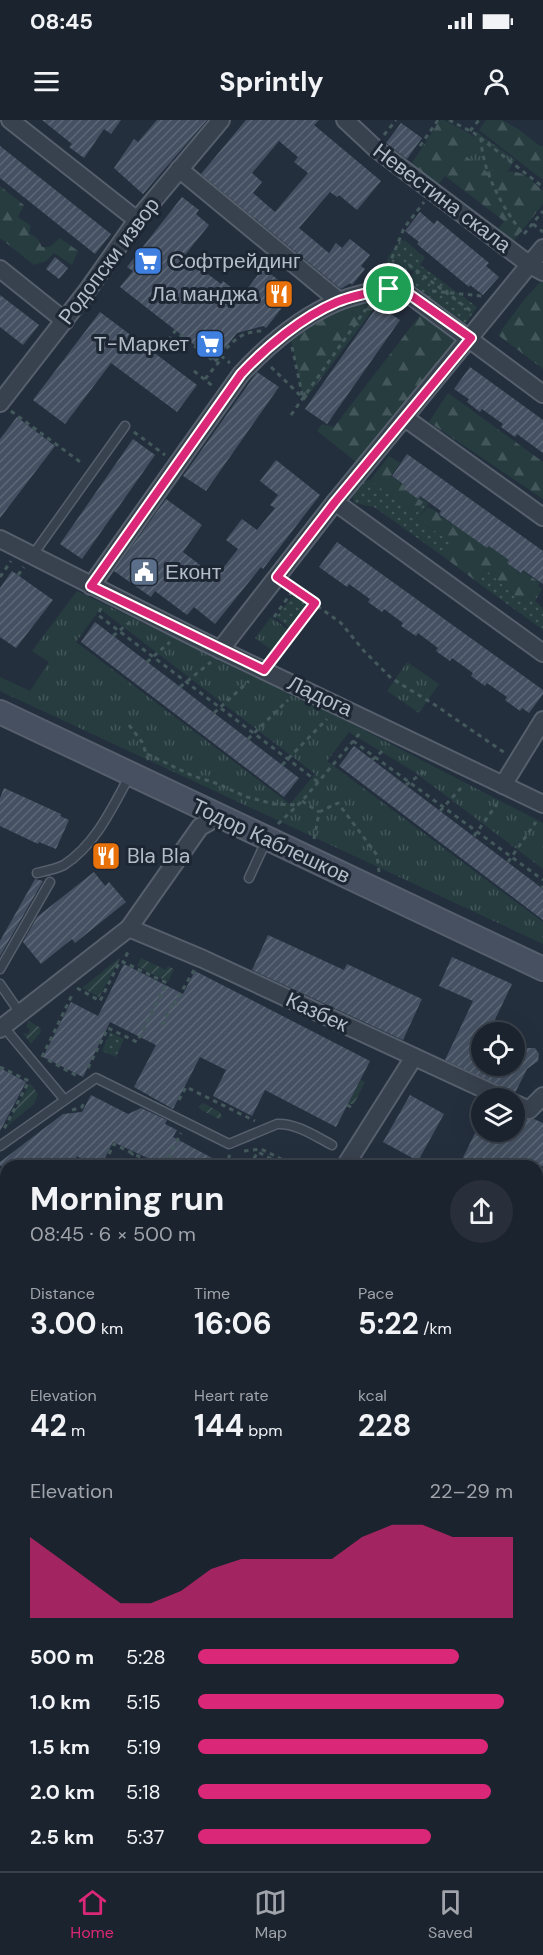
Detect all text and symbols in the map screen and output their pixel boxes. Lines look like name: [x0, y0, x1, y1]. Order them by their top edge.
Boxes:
text: 08:45: [30, 7, 93, 36]
text: Sprintly: [219, 64, 324, 99]
icon: menu: [30, 65, 63, 98]
icon: person: [480, 65, 513, 98]
street label: Невестина скала: [367, 137, 517, 259]
street label: Родопски извор: [52, 192, 166, 330]
supermarket icon: Софтрейдинг: [132, 245, 164, 277]
place label: Софтрейдинг: [169, 247, 301, 275]
pin: [363, 263, 414, 314]
icon: arrive: [372, 272, 405, 305]
restaurant icon: Ла манджа: [263, 278, 295, 310]
place label: Ла манджа: [151, 280, 258, 308]
supermarket icon: Т-Маркет: [194, 328, 226, 360]
place label: Т-Маркет: [94, 330, 189, 358]
public building icon: Еконт: [128, 556, 160, 588]
place label: Еконт: [165, 558, 222, 586]
street label: Ладога: [283, 669, 357, 723]
street label: Тодор Каблешков: [187, 792, 355, 890]
restaurant icon: Bla Bla: [90, 840, 122, 872]
place label: Bla Bla: [127, 842, 190, 870]
street label: Казбек: [281, 985, 353, 1039]
map controls: [471, 1022, 525, 1142]
button: locate: [471, 1022, 525, 1076]
button: layers: [471, 1088, 525, 1142]
text: Morning run: [30, 1177, 224, 1220]
button: share: [450, 1180, 513, 1243]
text: 08:45 · 6 × 500 m: [30, 1221, 196, 1247]
text: Distance: [30, 1283, 95, 1304]
text: Time: [194, 1283, 230, 1304]
text: Pace: [358, 1283, 394, 1304]
text: 3.00: [30, 1304, 97, 1343]
text: 16:06: [194, 1304, 272, 1343]
text: 5:22: [358, 1304, 419, 1343]
text: km: [97, 1318, 123, 1339]
text: /km: [419, 1318, 452, 1339]
text: Elevation: [30, 1385, 97, 1406]
text: Heart rate: [194, 1385, 269, 1406]
text: kcal: [358, 1385, 387, 1406]
text: 42: [30, 1406, 67, 1445]
text: 144: [194, 1406, 244, 1445]
text: 228: [358, 1406, 411, 1445]
text: m: [67, 1420, 85, 1441]
text: bpm: [244, 1420, 282, 1441]
text: Elevation: [30, 1478, 113, 1504]
text: 22–29 m: [430, 1478, 513, 1504]
text: 500 m: [30, 1644, 94, 1670]
text: 5:28: [126, 1644, 166, 1670]
text: 1.0 km: [30, 1689, 91, 1715]
text: 5:15: [126, 1689, 161, 1715]
text: 1.5 km: [30, 1734, 90, 1760]
text: 5:19: [126, 1734, 161, 1760]
text: 2.0 km: [30, 1779, 95, 1805]
text: 5:18: [126, 1779, 161, 1805]
text: 2.5 km: [30, 1824, 94, 1850]
text: 5:37: [126, 1824, 164, 1850]
tab: Home: [70, 1886, 114, 1943]
tab: Map: [254, 1886, 287, 1943]
tab: Saved: [428, 1886, 473, 1943]

